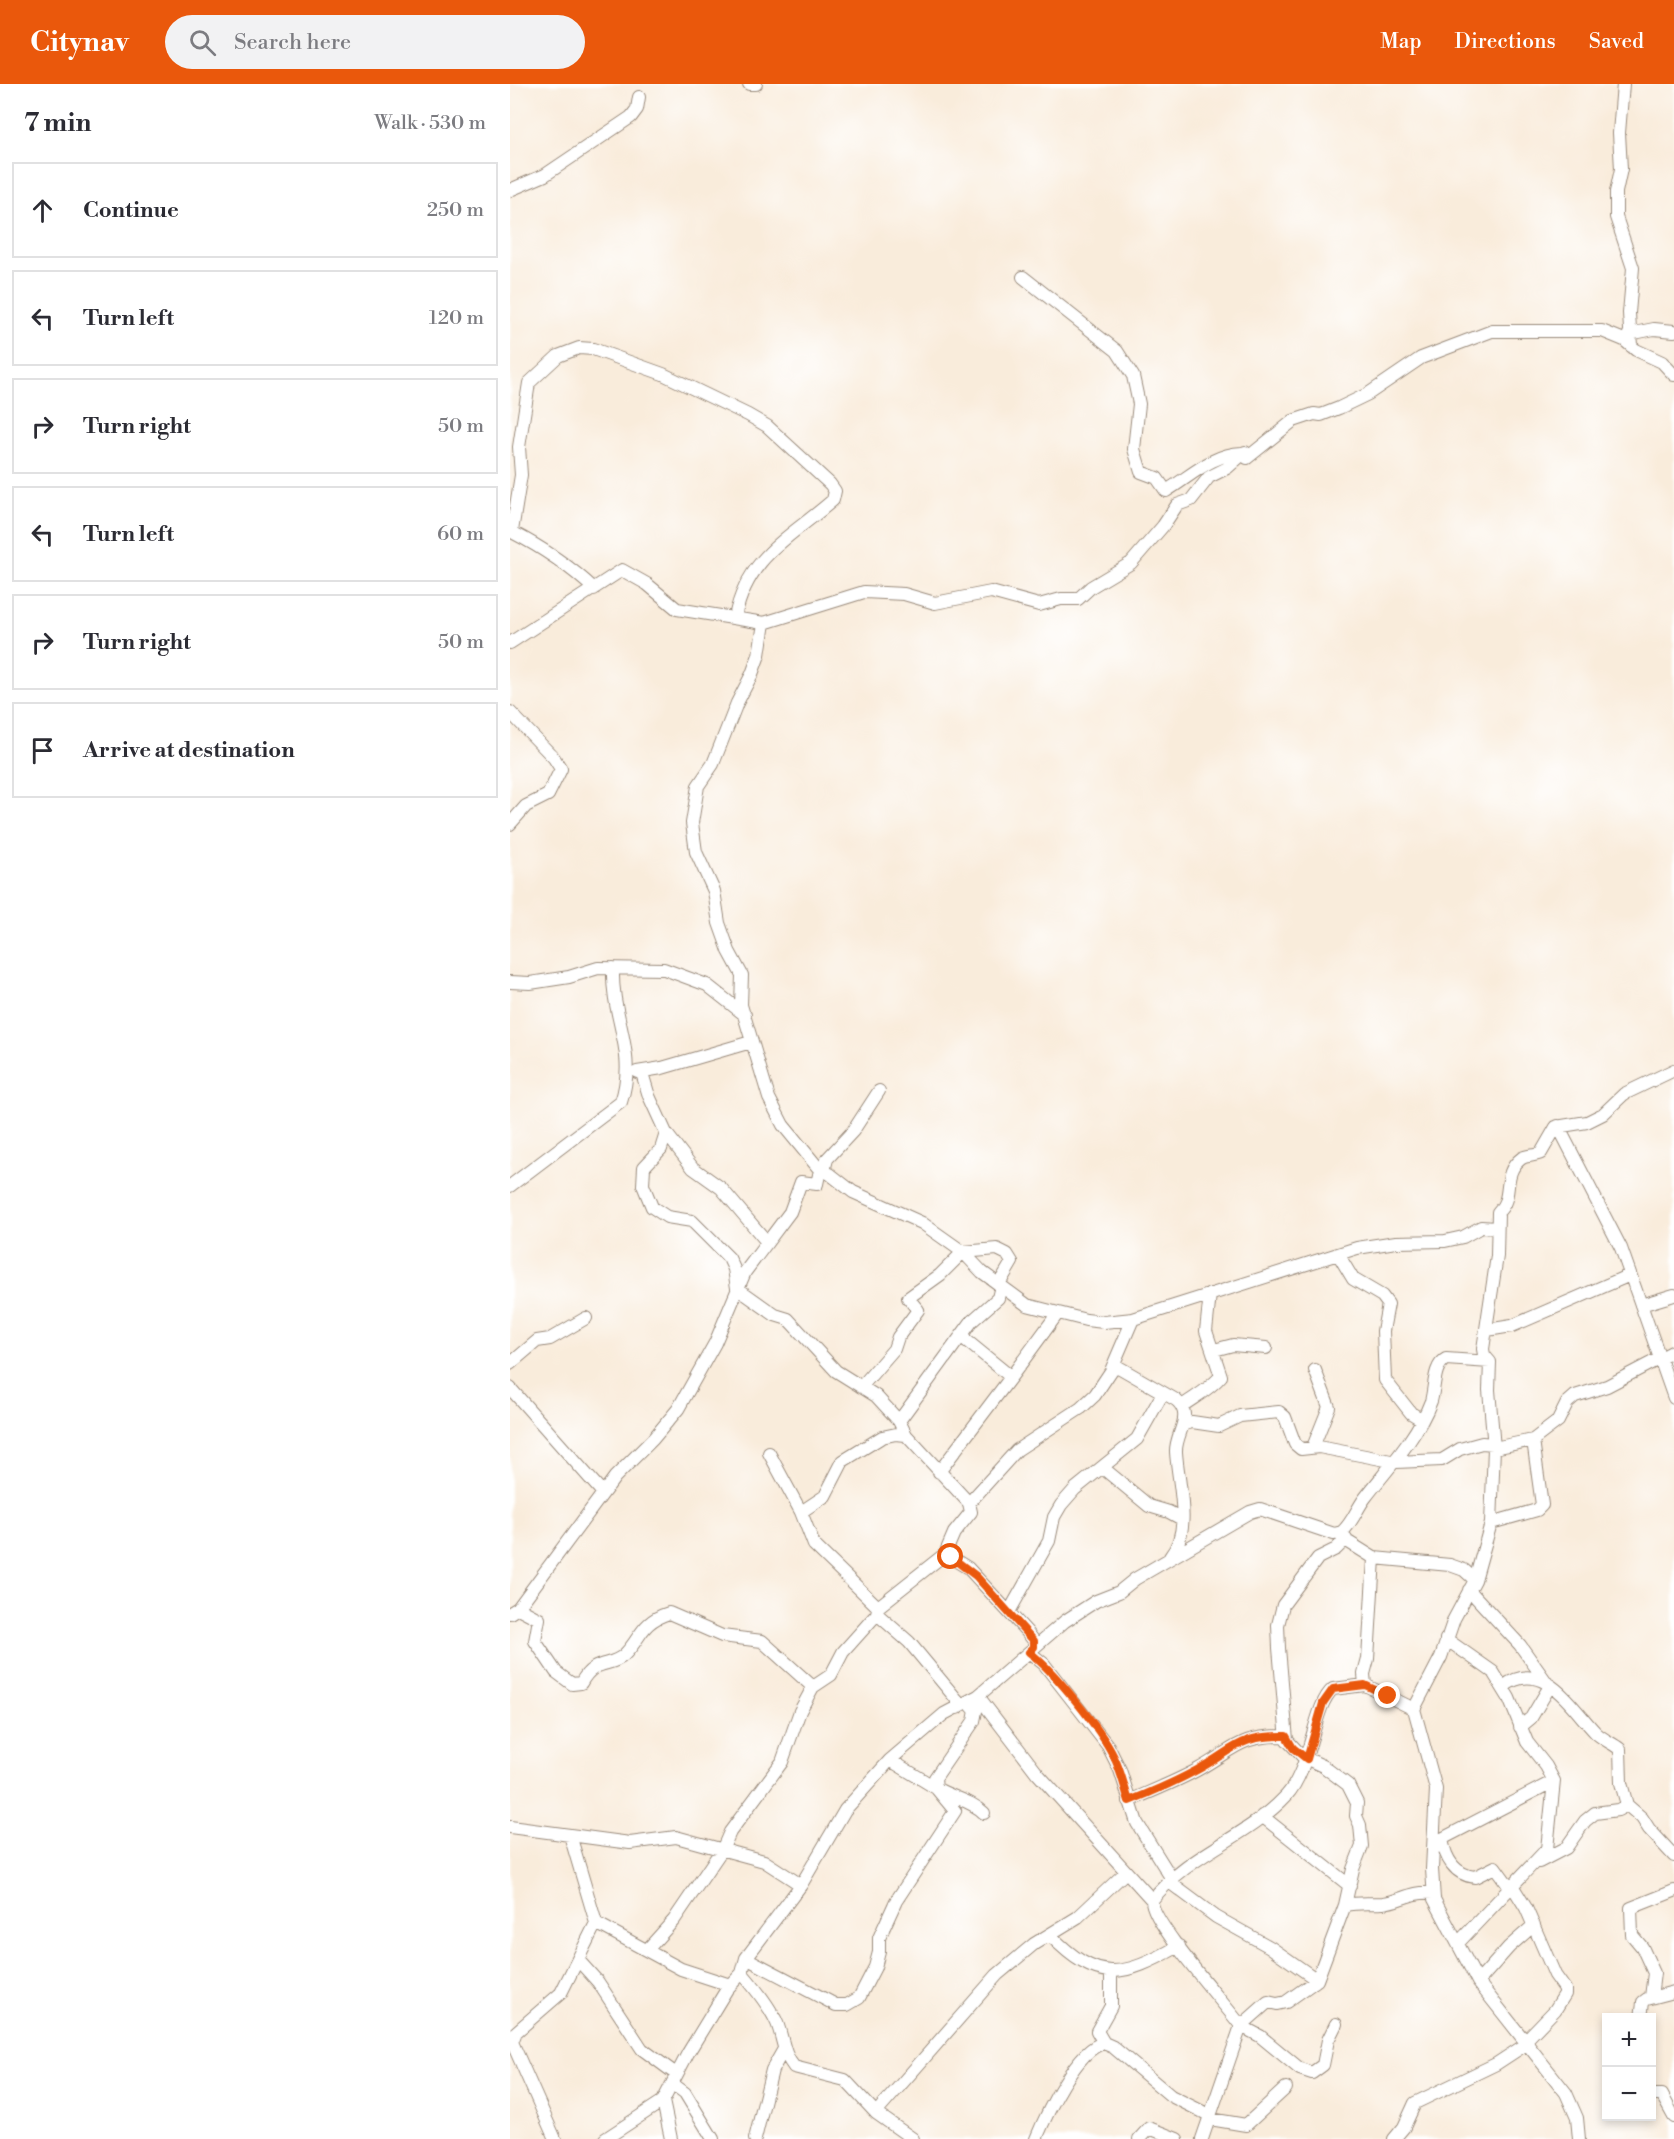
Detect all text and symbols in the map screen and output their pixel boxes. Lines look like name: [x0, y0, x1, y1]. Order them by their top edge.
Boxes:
search box: [165, 15, 585, 69]
text: Citynav: [30, 25, 129, 60]
icon: search: [186, 26, 219, 59]
text: Search here: [234, 29, 351, 56]
text: Map: [1380, 29, 1422, 55]
text: Directions: [1455, 29, 1556, 55]
text: Saved: [1589, 29, 1644, 55]
text: 7 min: [24, 107, 91, 139]
text: Walk · 530 m: [374, 111, 486, 136]
icon: ahead: [26, 194, 59, 227]
text: Continue: [83, 197, 179, 224]
text: 250 m: [427, 198, 484, 223]
icon: left: [26, 302, 59, 335]
text: Turn left: [83, 305, 174, 332]
text: 120 m: [429, 306, 484, 331]
icon: right: [26, 410, 59, 443]
text: Turn right: [83, 413, 191, 440]
text: 50 m: [438, 414, 484, 439]
icon: left: [26, 518, 59, 551]
text: Turn left: [83, 521, 174, 548]
text: 60 m: [437, 522, 484, 547]
icon: right: [26, 626, 59, 659]
text: Turn right: [83, 629, 191, 656]
text: 50 m: [438, 630, 484, 655]
icon: arrive: [26, 734, 59, 767]
text: Arrive at destination: [83, 737, 295, 764]
route start: [937, 1543, 963, 1569]
route end: [1374, 1682, 1400, 1708]
map controls: [1602, 2013, 1656, 2121]
button: +: [1602, 2013, 1656, 2067]
button: −: [1602, 2067, 1656, 2121]

